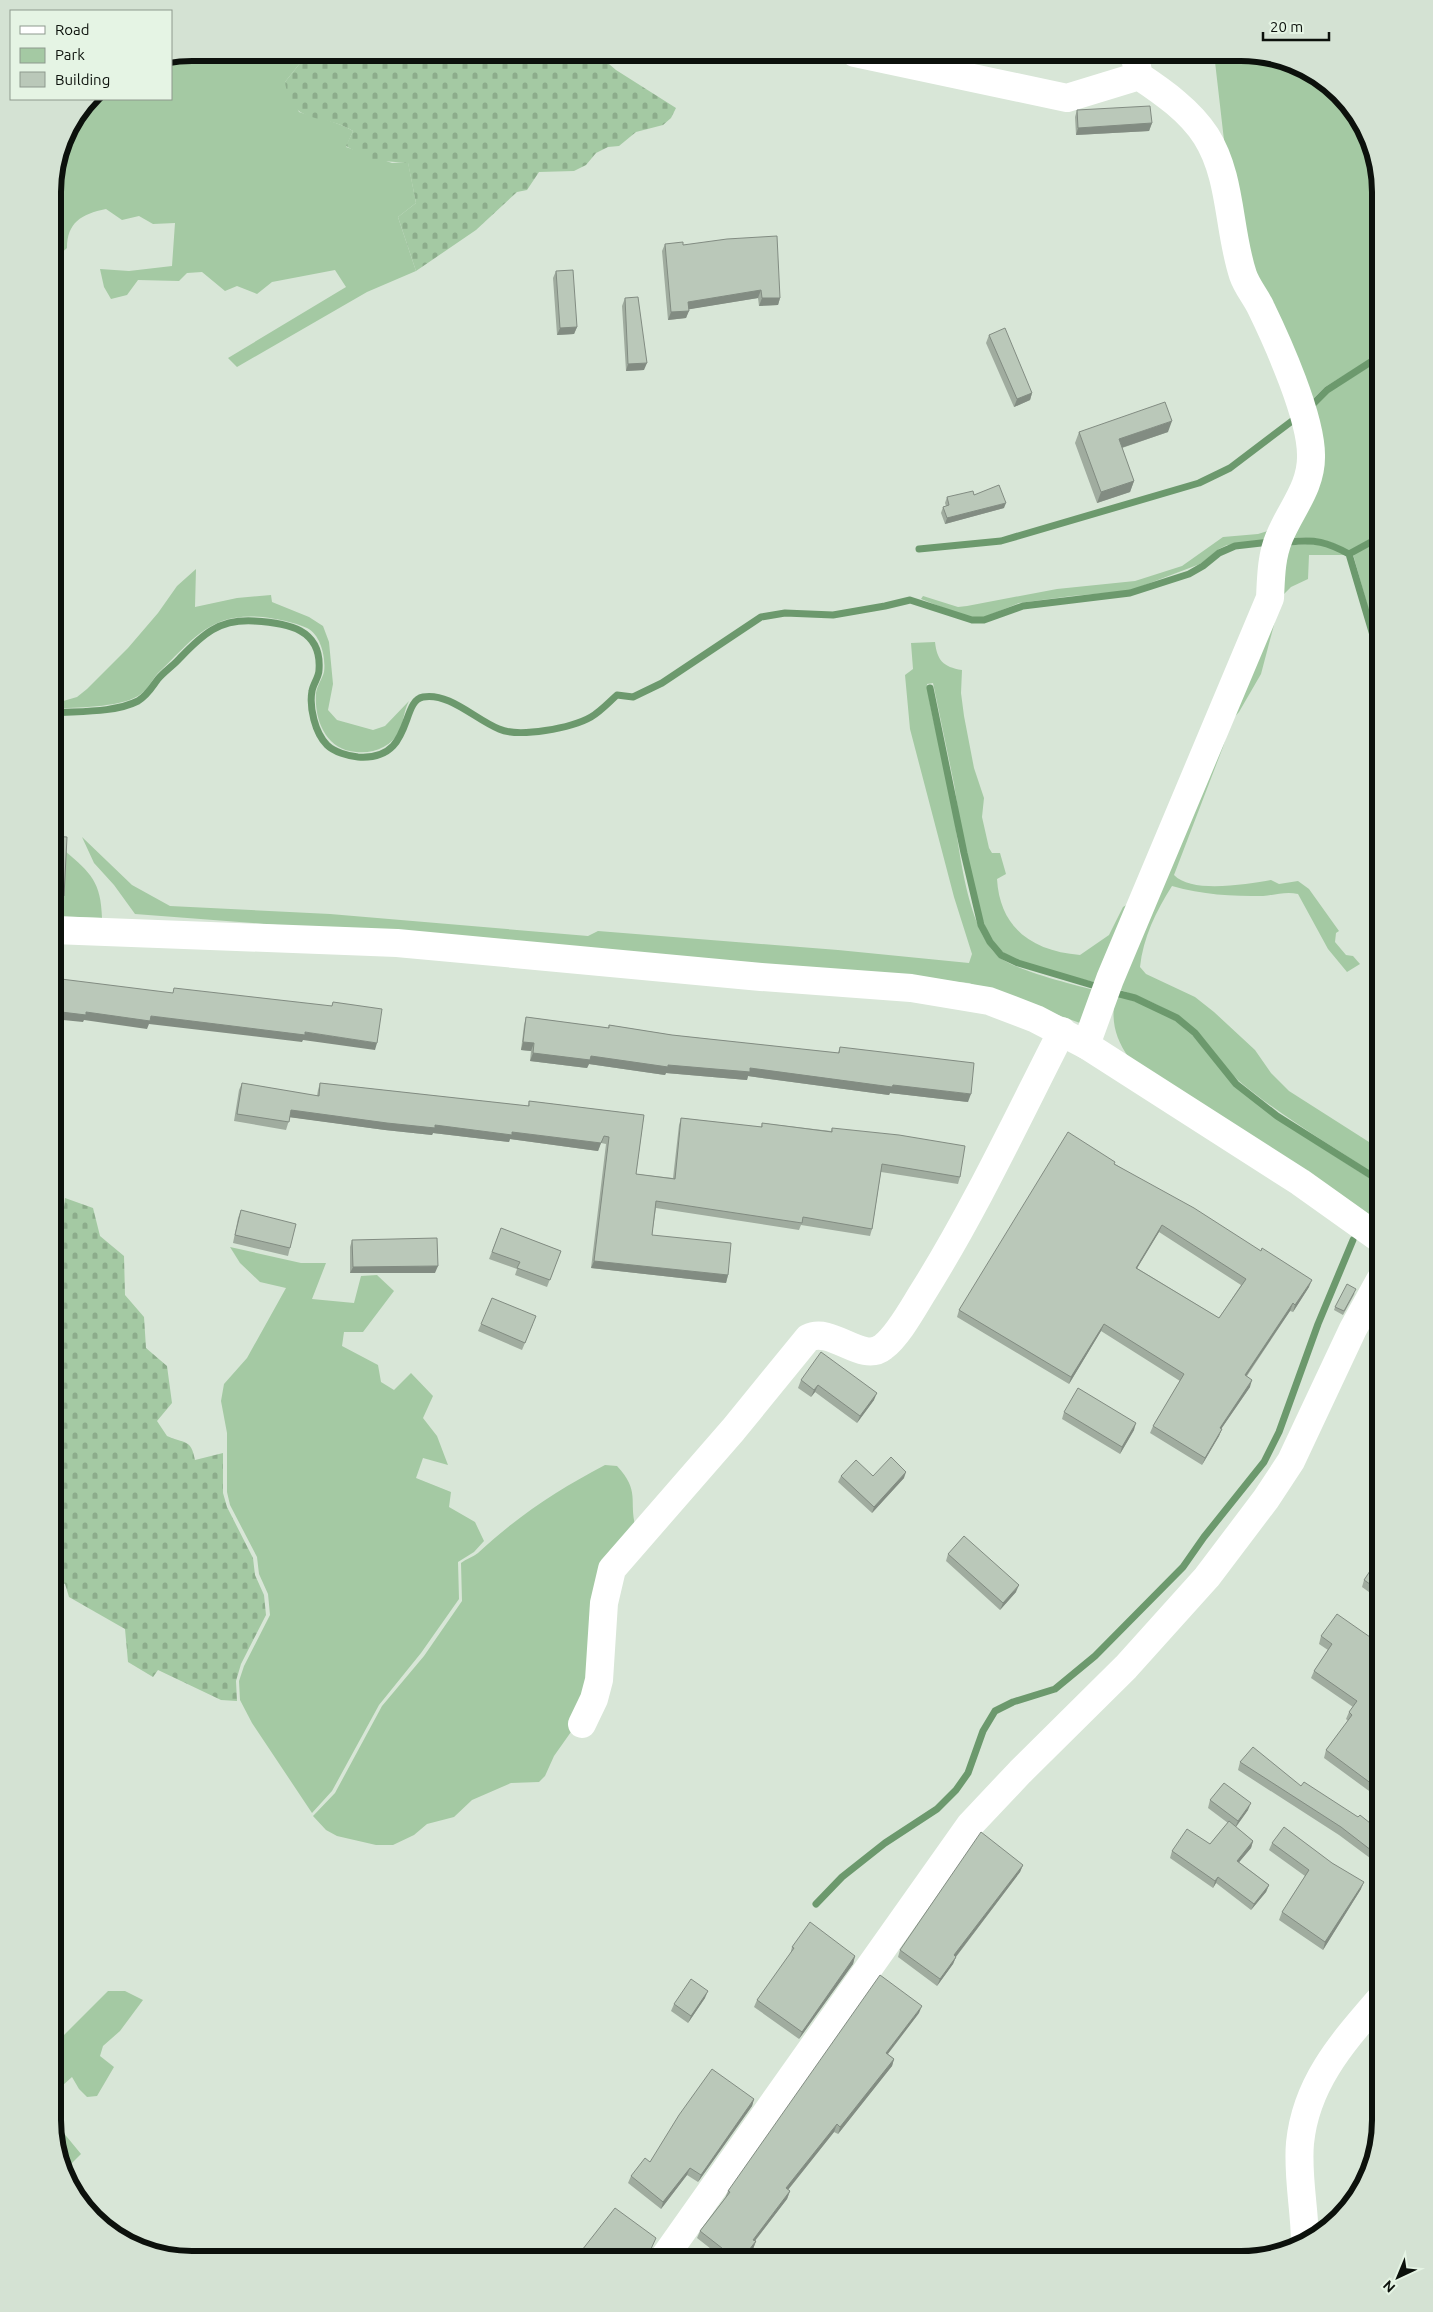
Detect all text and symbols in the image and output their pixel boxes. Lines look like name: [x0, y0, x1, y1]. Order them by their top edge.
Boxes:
legend: [10, 10, 172, 100]
scale bar: [1263, 10, 1329, 42]
text: 20 m: [1270, 18, 1303, 35]
text: Road: [55, 21, 90, 38]
text: Park: [55, 46, 85, 63]
text: Building: [55, 71, 110, 88]
north arrow: [1373, 2252, 1423, 2302]
text: N: [1380, 2277, 1398, 2296]

